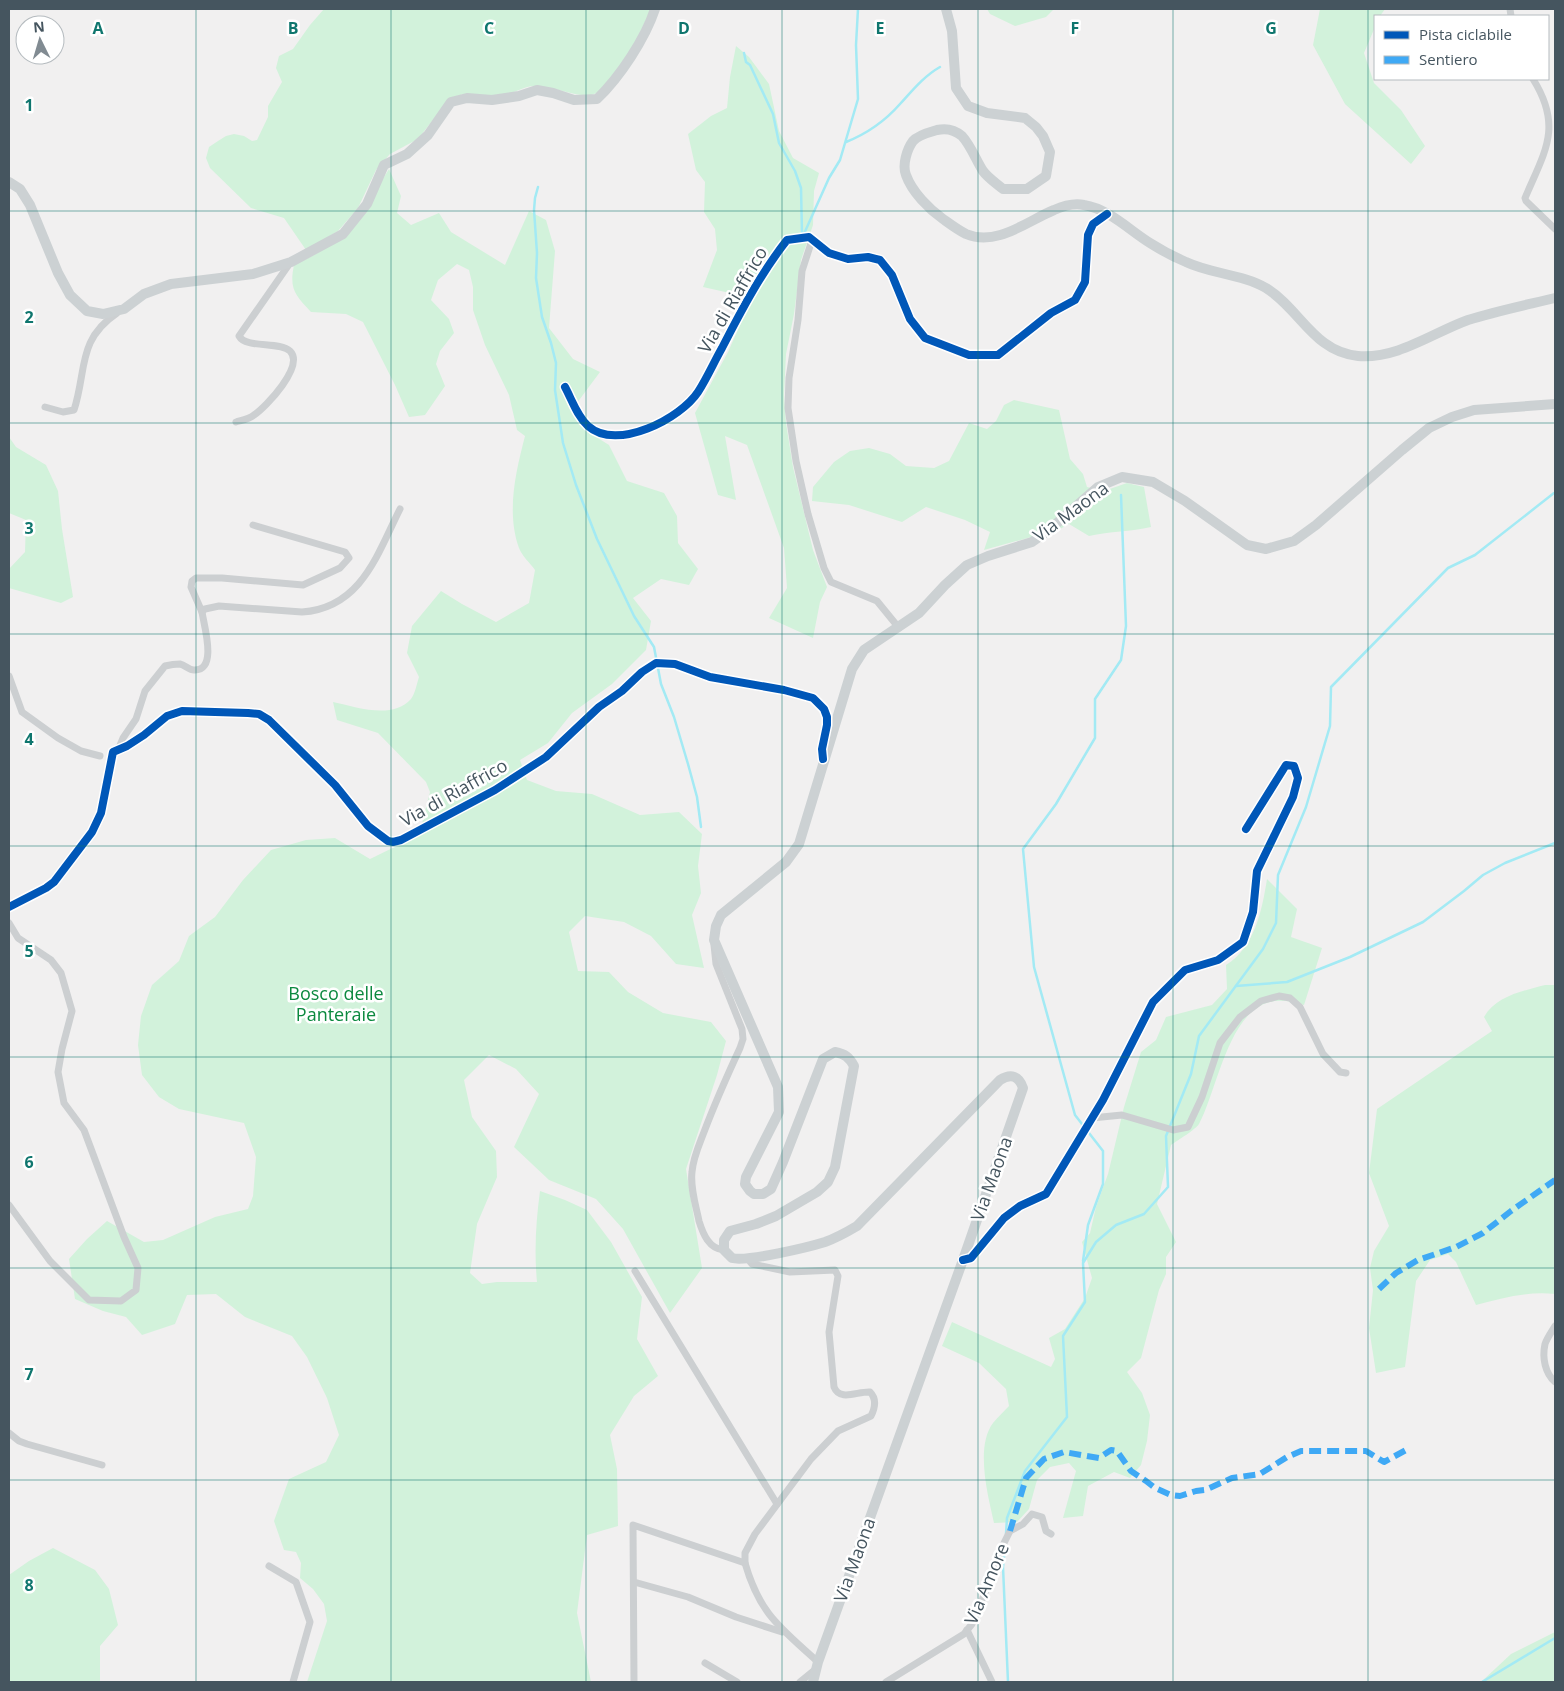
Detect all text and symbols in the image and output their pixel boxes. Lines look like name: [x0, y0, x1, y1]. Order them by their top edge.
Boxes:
north arrow: [15, 15, 65, 65]
legend: [1374, 15, 1549, 80]
text: N: [32, 17, 45, 37]
text: A: [92, 17, 104, 39]
text: B: [288, 17, 298, 39]
text: C: [484, 17, 494, 39]
text: D: [678, 17, 690, 39]
text: E: [876, 17, 885, 39]
text: F: [1071, 17, 1079, 39]
text: G: [1265, 17, 1277, 39]
text: Pista ciclabile: [1419, 24, 1512, 44]
text: Sentiero: [1419, 49, 1478, 69]
text: 1: [24, 94, 34, 116]
street label: Via di Riaffrico: [692, 242, 772, 357]
text: 2: [24, 306, 34, 328]
street label: Via Maona: [1028, 476, 1113, 547]
text: 3: [24, 517, 34, 539]
text: 4: [24, 728, 34, 750]
street label: Via di Riaffrico: [396, 753, 512, 832]
text: 5: [24, 940, 34, 962]
park label: Bosco delle Panteraie: [288, 981, 384, 1026]
street label: Via Maona: [965, 1133, 1017, 1224]
text: 6: [24, 1151, 34, 1173]
text: 7: [24, 1363, 34, 1385]
street label: Via Maona: [828, 1514, 880, 1605]
street label: Via Amore: [958, 1539, 1014, 1628]
text: 8: [24, 1574, 34, 1596]

